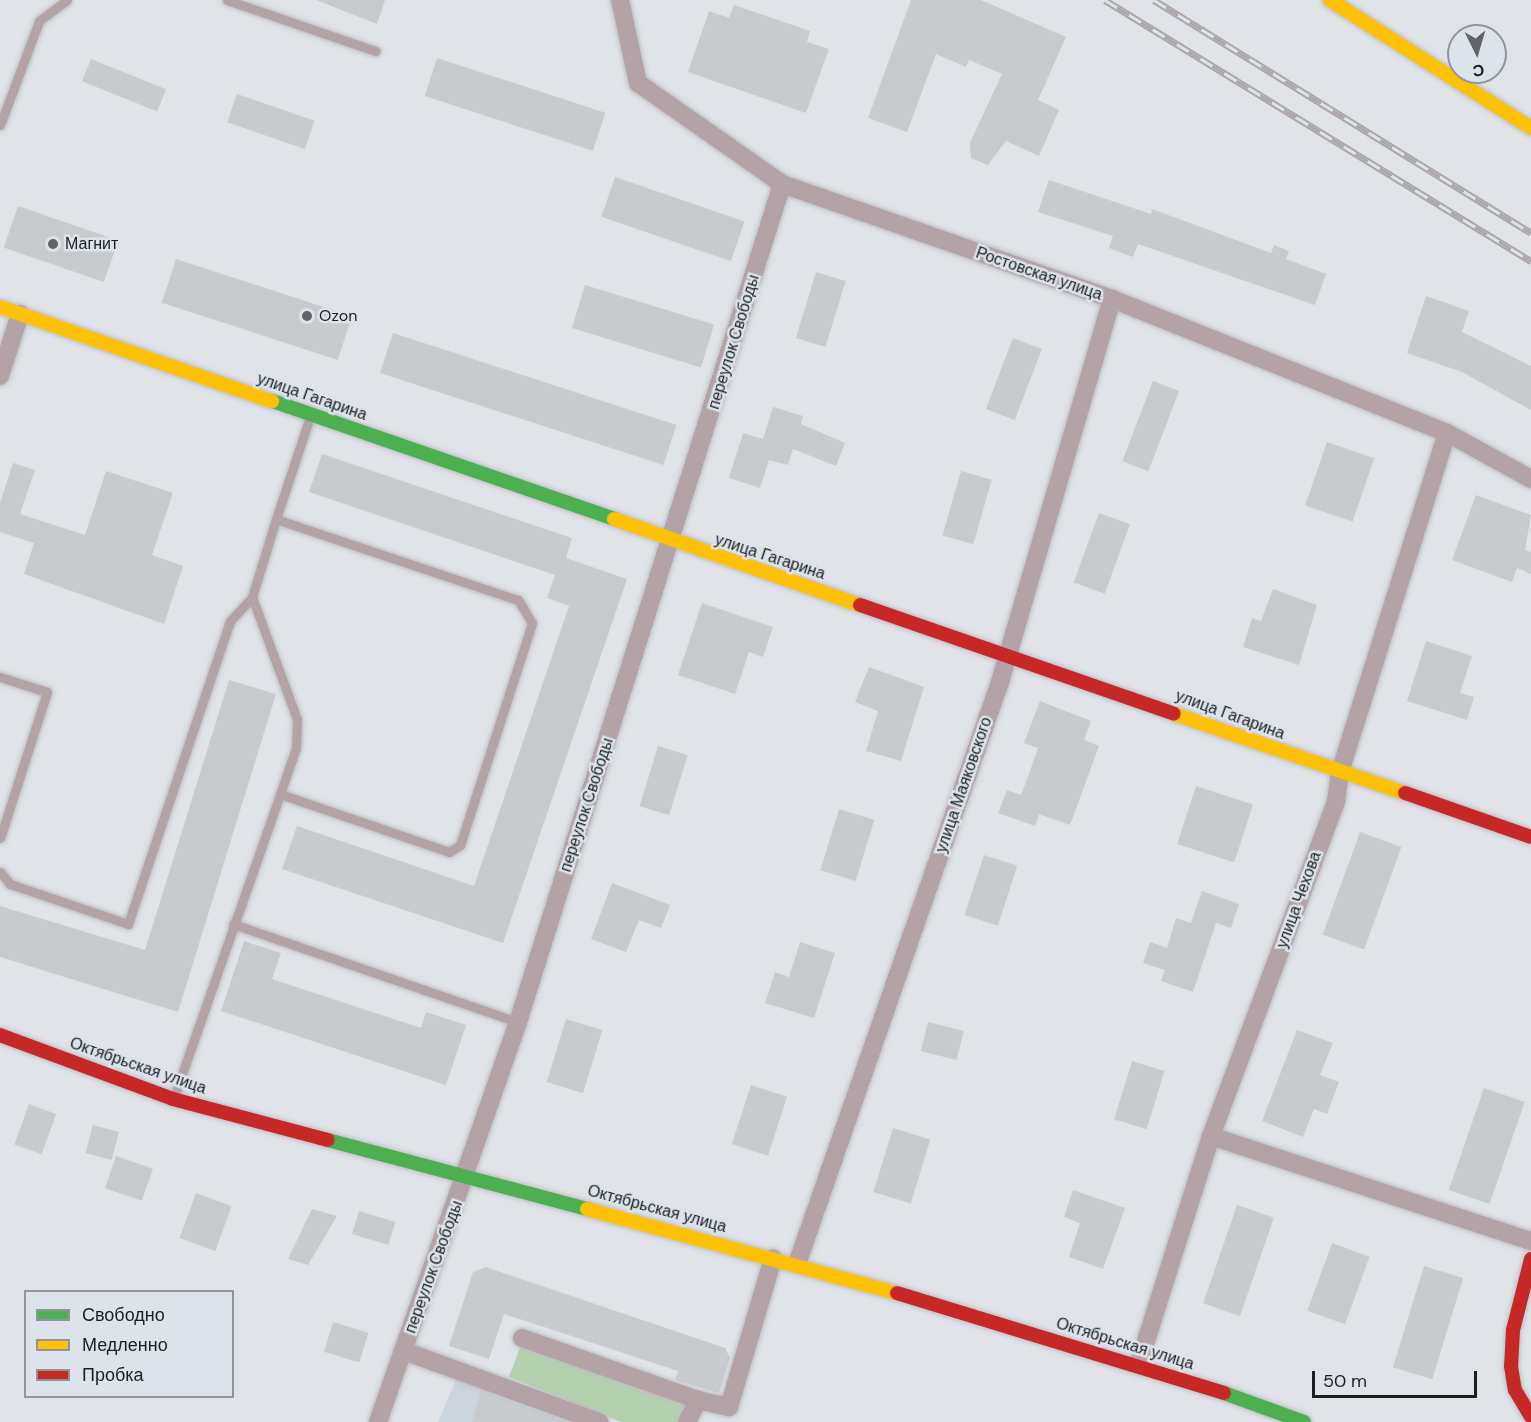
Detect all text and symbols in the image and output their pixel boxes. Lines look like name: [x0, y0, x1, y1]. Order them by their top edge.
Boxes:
north arrow: [1447, 24, 1507, 84]
text: С: [1472, 59, 1485, 81]
place label: Магнит: [65, 234, 118, 254]
marker: Магнит: [46, 237, 60, 251]
street label: Ростовская улица: [973, 243, 1105, 305]
street label: переулок Свободы: [704, 272, 764, 412]
place label: Ozon: [319, 306, 357, 326]
marker: Ozon: [300, 309, 314, 323]
street label: улица Гагарина: [255, 369, 369, 425]
street label: улица Гагарина: [712, 530, 828, 584]
street label: улица Гагарина: [1173, 686, 1287, 744]
street label: улица Маяковского: [932, 715, 996, 855]
street label: переулок Свободы: [556, 736, 618, 874]
street label: улица Чехова: [1273, 849, 1325, 951]
street label: Октябрьская улица: [67, 1034, 209, 1098]
street label: Октябрьская улица: [585, 1181, 729, 1237]
street label: переулок Свободы: [401, 1198, 467, 1336]
legend: [24, 1290, 234, 1398]
text: Свободно: [82, 1303, 165, 1327]
street label: Октябрьская улица: [1054, 1314, 1196, 1374]
text: Медленно: [82, 1333, 168, 1357]
scale bar: [1315, 1359, 1480, 1397]
text: Пробка: [82, 1363, 144, 1387]
text: 50 m: [1323, 1369, 1367, 1393]

